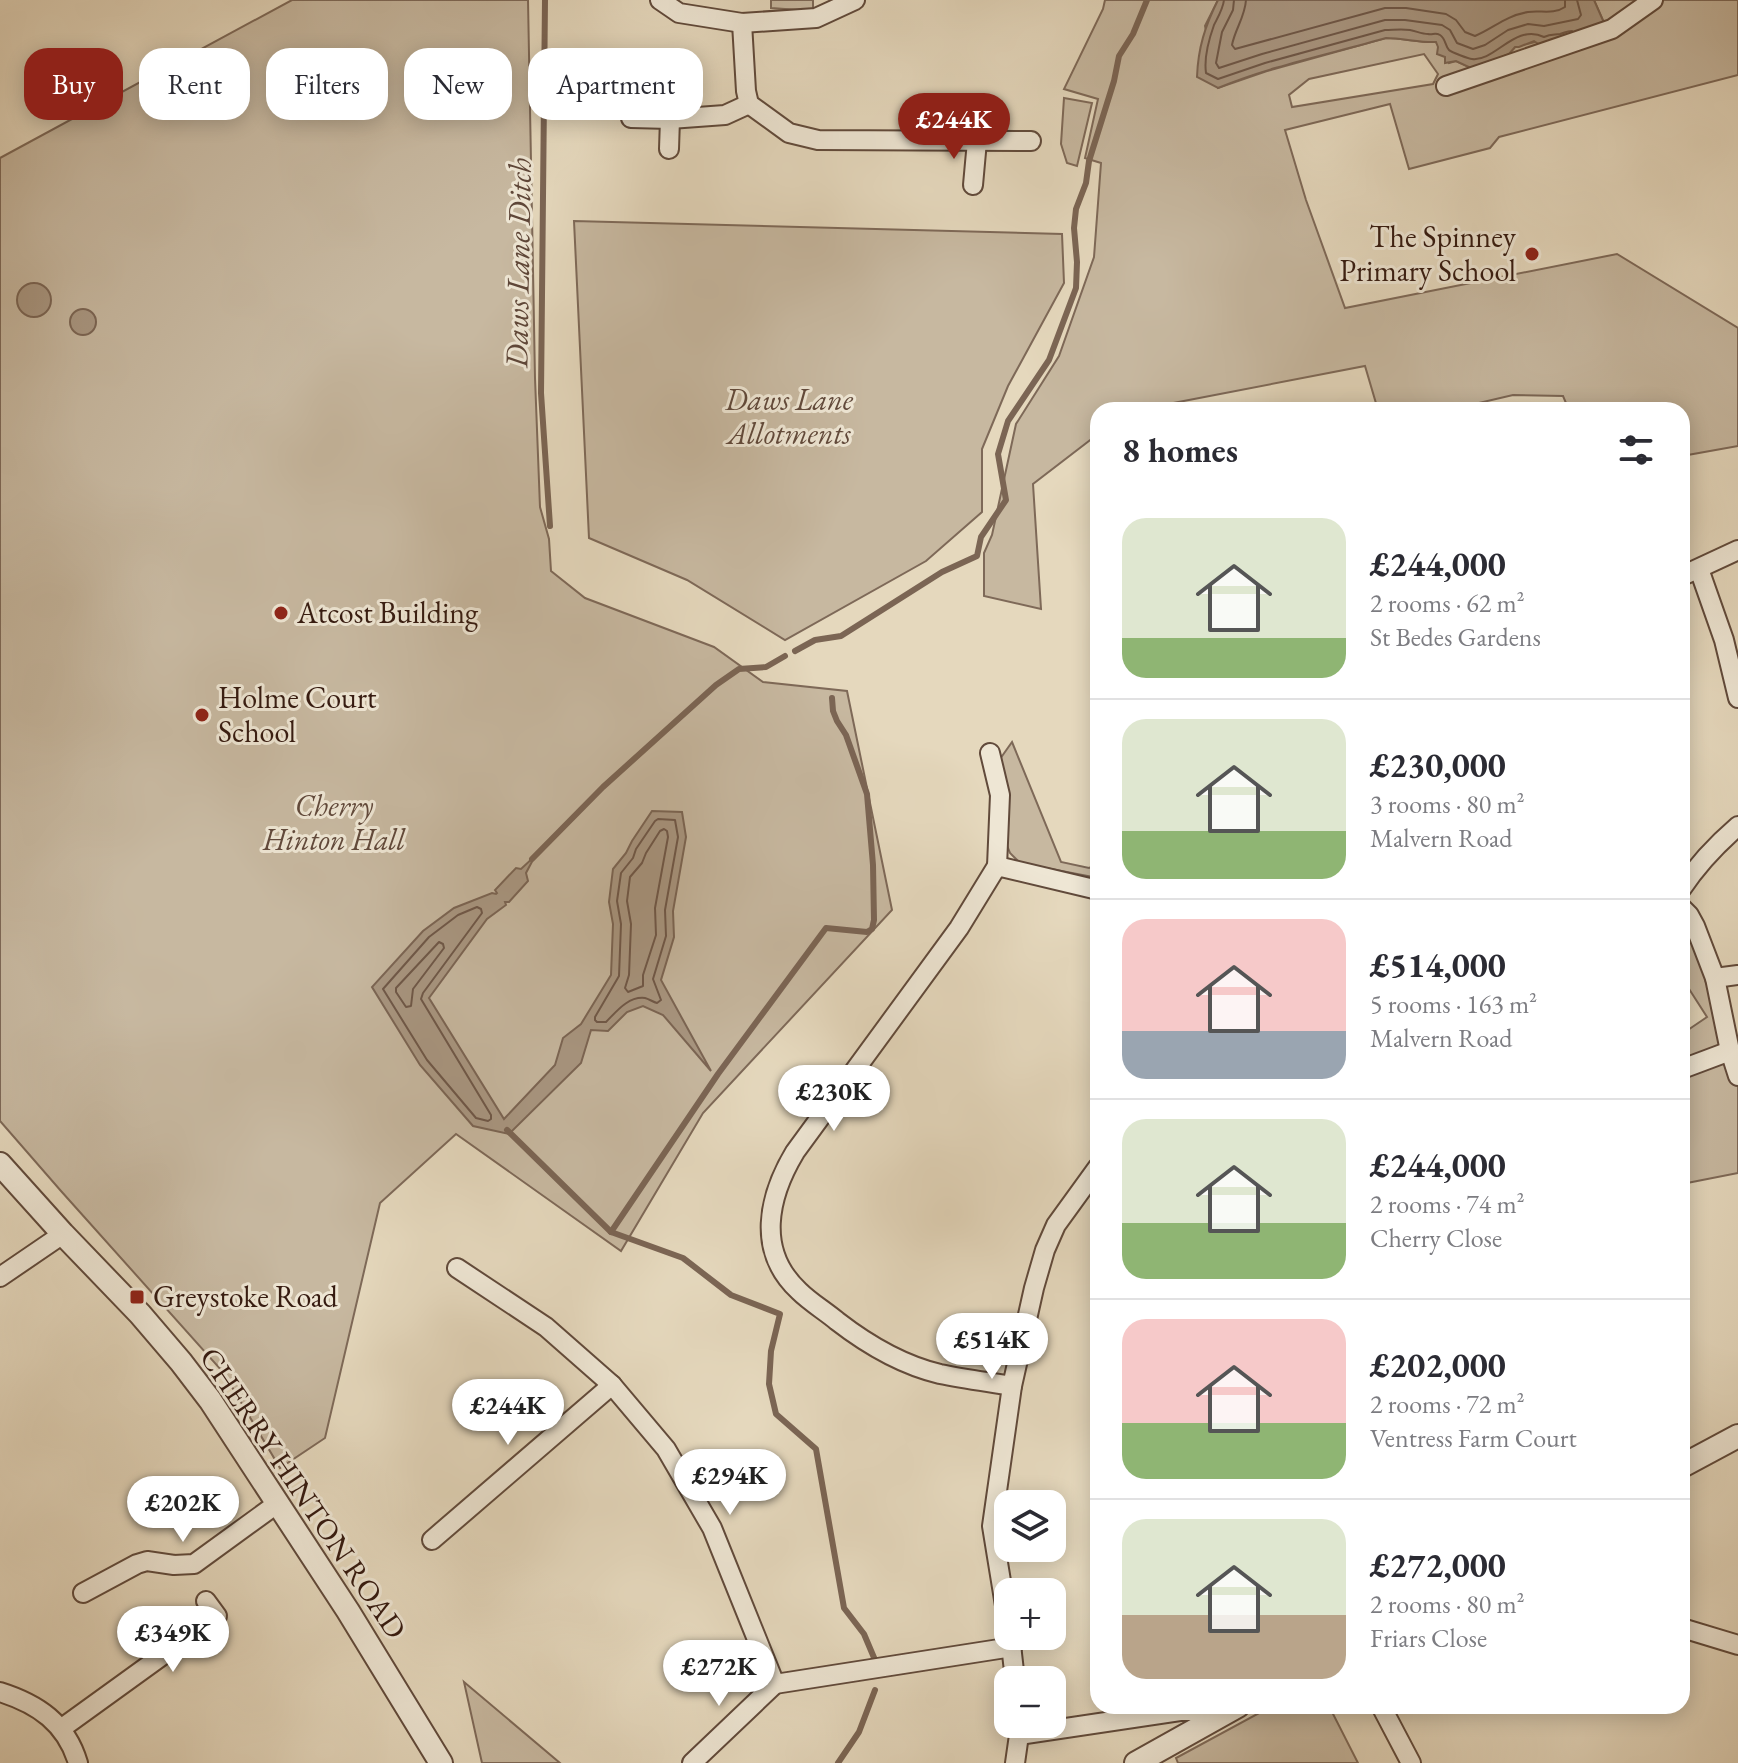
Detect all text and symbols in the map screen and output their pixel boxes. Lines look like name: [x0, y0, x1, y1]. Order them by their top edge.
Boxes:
chip: Buy: [24, 48, 123, 120]
chip: Rent: [139, 48, 250, 120]
chip: Filters: [266, 48, 388, 120]
chip: New: [404, 48, 512, 120]
chip: Apartment: [528, 48, 703, 120]
pin: £244K: [898, 93, 1010, 161]
text: £244K: [916, 102, 992, 136]
water label: Daws Lane Ditch: [495, 157, 541, 370]
place label: The Spinney Primary School: [1340, 217, 1517, 290]
marker: The Spinney Primary School: [1523, 245, 1541, 263]
park label: Daws Lane Allotments: [724, 380, 854, 453]
text: 8 homes: [1122, 428, 1238, 472]
icon: filters: [1614, 428, 1658, 472]
text: £244,000: [1370, 542, 1506, 586]
icon: home: [1186, 550, 1282, 646]
text: 2 rooms · 62 m²: [1370, 586, 1525, 620]
place label: Atcost Building: [296, 593, 479, 632]
marker: Atcost Building: [272, 604, 290, 622]
text: St Bedes Gardens: [1370, 620, 1541, 654]
place label: Holme Court School: [218, 678, 377, 751]
marker: Holme Court School: [193, 706, 211, 724]
text: £230,000: [1370, 743, 1506, 787]
icon: home: [1186, 751, 1282, 847]
park label: Cherry Hinton Hall: [262, 786, 406, 859]
text: 3 rooms · 80 m²: [1370, 787, 1525, 821]
text: Malvern Road: [1370, 821, 1512, 855]
text: £514,000: [1370, 943, 1506, 987]
icon: home: [1186, 951, 1282, 1047]
text: 5 rooms · 163 m²: [1370, 987, 1537, 1021]
text: Malvern Road: [1370, 1021, 1512, 1055]
pin: £230K: [778, 1065, 890, 1133]
text: £230K: [796, 1074, 872, 1108]
text: £244,000: [1370, 1143, 1506, 1187]
icon: home: [1186, 1151, 1282, 1247]
text: 2 rooms · 74 m²: [1370, 1187, 1525, 1221]
text: Cherry Close: [1370, 1221, 1502, 1255]
place label: Greystoke Road: [153, 1277, 339, 1316]
marker: Greystoke Road: [128, 1288, 146, 1306]
pin: £514K: [936, 1313, 1048, 1381]
text: £514K: [954, 1322, 1030, 1356]
street label: CHERRY HINTON ROAD: [191, 1339, 416, 1646]
text: £202,000: [1370, 1343, 1506, 1387]
icon: home: [1186, 1351, 1282, 1447]
pin: £244K: [452, 1379, 564, 1447]
text: 2 rooms · 72 m²: [1370, 1387, 1525, 1421]
text: £244K: [470, 1388, 546, 1422]
text: Ventress Farm Court: [1370, 1421, 1577, 1455]
pin: £294K: [674, 1449, 786, 1517]
text: £294K: [692, 1458, 768, 1492]
pin: £202K: [127, 1476, 239, 1544]
text: £202K: [145, 1485, 221, 1519]
map controls: [994, 1490, 1066, 1738]
button: layers: [994, 1490, 1066, 1562]
text: £272,000: [1370, 1543, 1506, 1587]
icon: home: [1186, 1551, 1282, 1647]
button: +: [994, 1578, 1066, 1650]
text: 2 rooms · 80 m²: [1370, 1587, 1525, 1621]
pin: £349K: [117, 1606, 229, 1674]
text: £349K: [135, 1615, 211, 1649]
text: Friars Close: [1370, 1621, 1487, 1655]
pin: £272K: [663, 1640, 775, 1708]
text: £272K: [681, 1649, 757, 1683]
button: −: [994, 1666, 1066, 1738]

